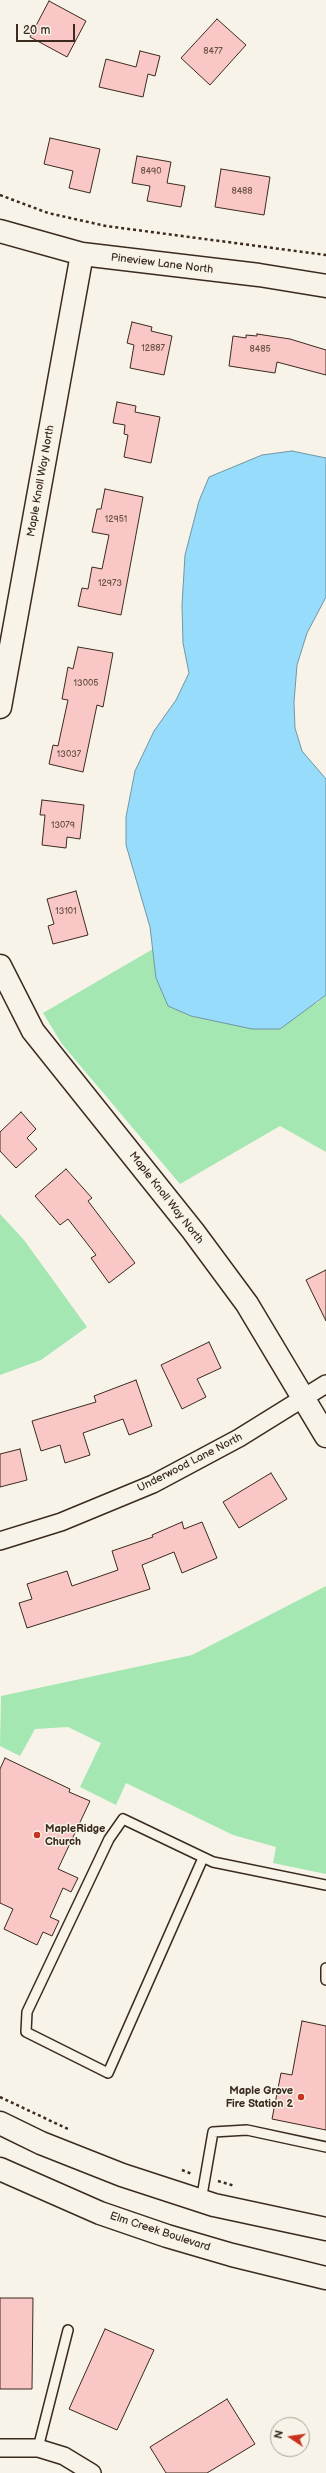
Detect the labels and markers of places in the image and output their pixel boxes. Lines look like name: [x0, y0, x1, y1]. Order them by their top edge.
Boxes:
place label: MapleRidge Church: [45, 1822, 105, 1848]
marker: MapleRidge Church: [32, 1830, 42, 1840]
place label: Maple Grove Fire Station 2: [226, 2084, 293, 2110]
marker: Maple Grove Fire Station 2: [296, 2092, 306, 2102]

